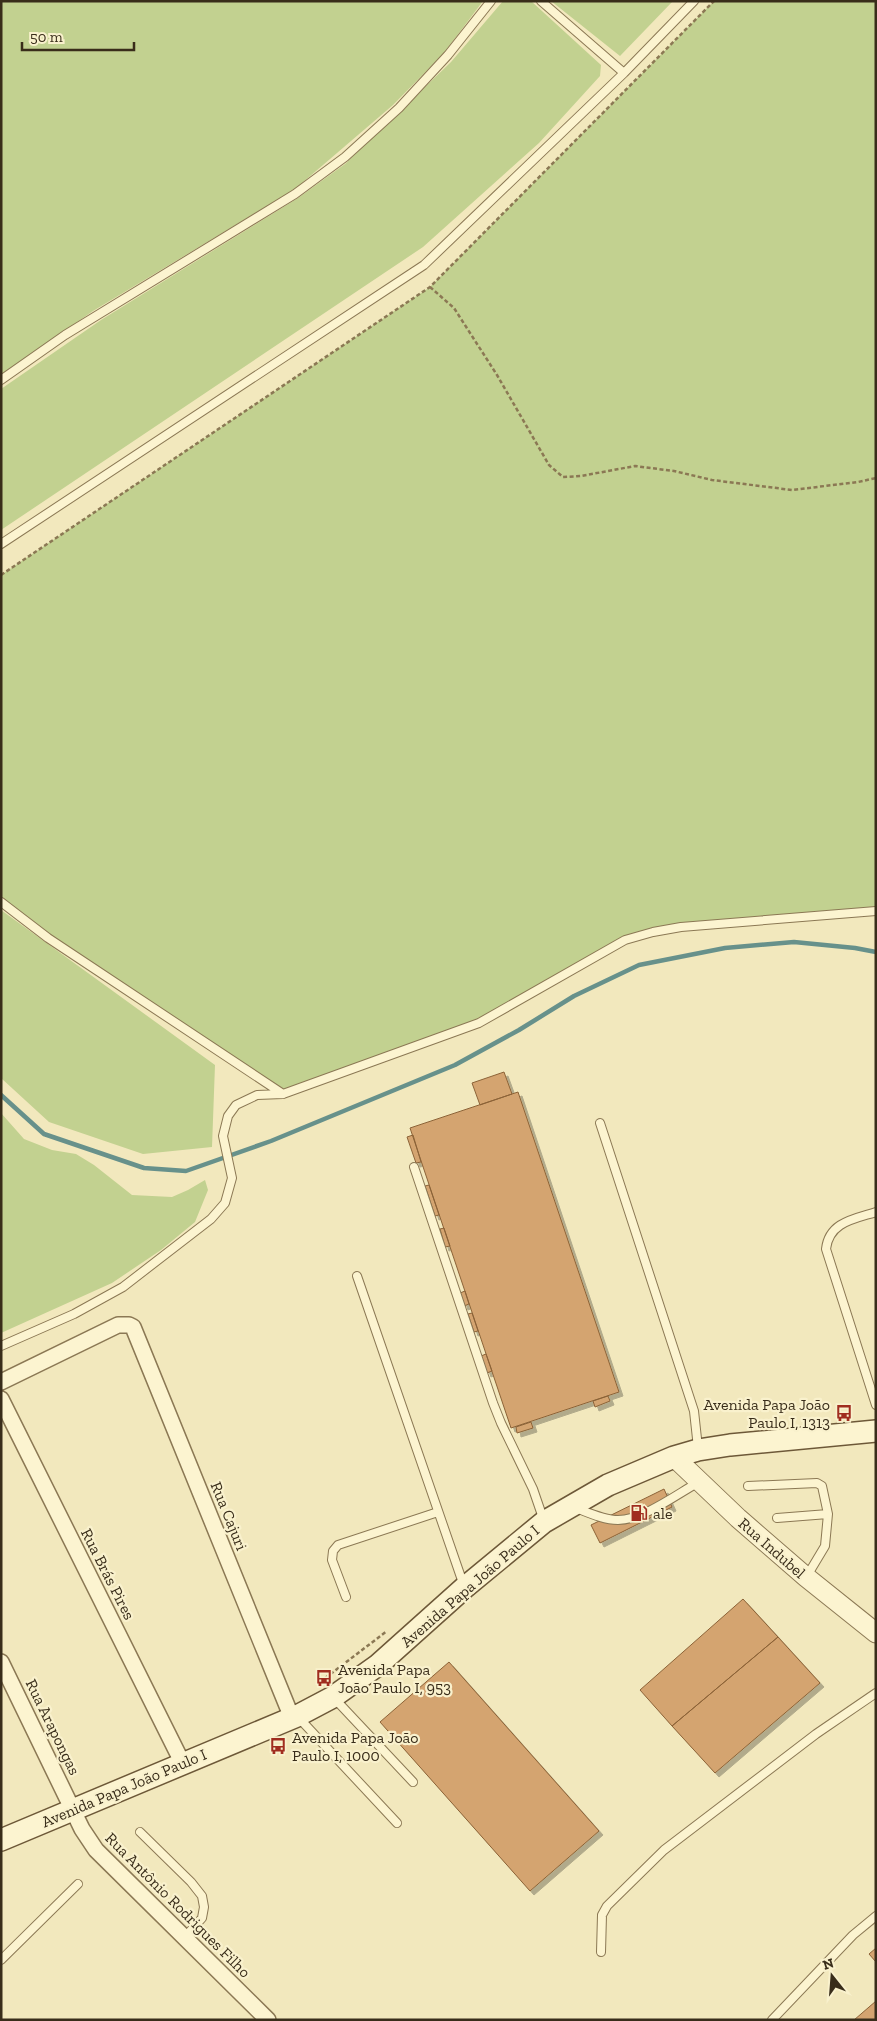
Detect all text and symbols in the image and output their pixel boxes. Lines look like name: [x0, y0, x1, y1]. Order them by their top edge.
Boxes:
scale bar: [22, 20, 135, 52]
text: 50 m: [30, 28, 63, 46]
place label: Avenida Papa João Paulo I, 1313: [703, 1395, 830, 1432]
bus stop icon: Avenida Papa João Paulo I, 1313: [834, 1403, 854, 1423]
street label: Rua Cajuri: [207, 1479, 252, 1554]
fuel station icon: ale: [629, 1503, 649, 1523]
place label: ale: [653, 1504, 673, 1523]
street label: Rua Indubel: [735, 1514, 809, 1582]
street label: Avenida Papa João Paulo I: [397, 1521, 543, 1651]
street label: Rua Brás Pires: [77, 1525, 139, 1623]
place label: Avenida Papa João Paulo I, 953: [338, 1660, 451, 1697]
bus stop icon: Avenida Papa João Paulo I, 953: [314, 1668, 334, 1688]
street label: Rua Arapongas: [22, 1676, 84, 1778]
place label: Avenida Papa João Paulo I, 1000: [292, 1728, 419, 1765]
bus stop icon: Avenida Papa João Paulo I, 1000: [268, 1736, 288, 1756]
street label: Avenida Papa João Paulo I: [39, 1745, 209, 1831]
street label: Rua Antônio Rodrigues Filho: [101, 1828, 255, 1982]
north arrow: [807, 1951, 857, 2001]
text: N: [821, 1954, 836, 1974]

